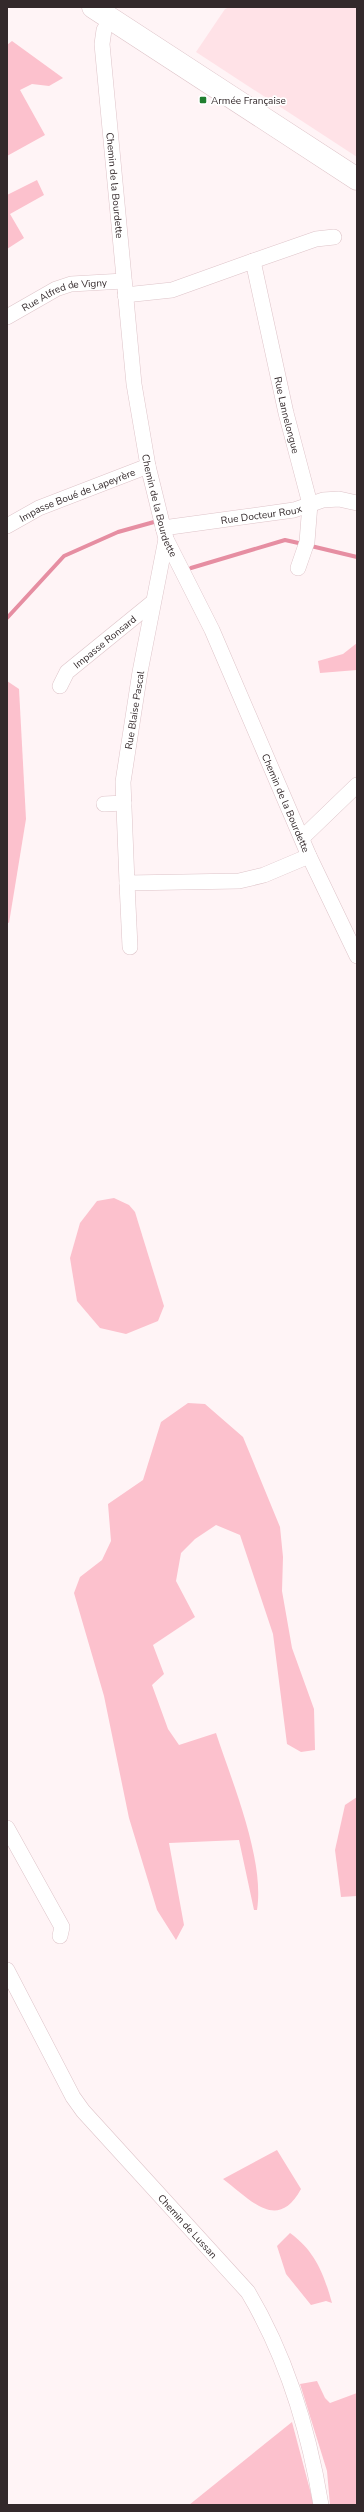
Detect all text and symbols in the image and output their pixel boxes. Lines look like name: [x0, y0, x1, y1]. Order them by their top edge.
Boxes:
place label: Armée Française: [211, 94, 286, 108]
marker: Armée Française: [198, 95, 208, 105]
street label: Chemin de la Bourdette: [102, 132, 126, 239]
street label: Rue Alfred de Vigny: [19, 276, 108, 315]
street label: Rue Lannelongue: [270, 375, 302, 455]
street label: Chemin de la Bourdette: [138, 453, 180, 560]
street label: Impasse Boué de Lapeyrère: [17, 466, 137, 526]
street label: Rue Docteur Roux: [220, 502, 304, 528]
street label: Impasse Ronsard: [71, 612, 140, 672]
street label: Rue Blaise Pascal: [122, 670, 148, 750]
street label: Chemin de la Bourdette: [258, 752, 313, 855]
street label: Chemin de Lussan: [154, 2192, 220, 2262]

